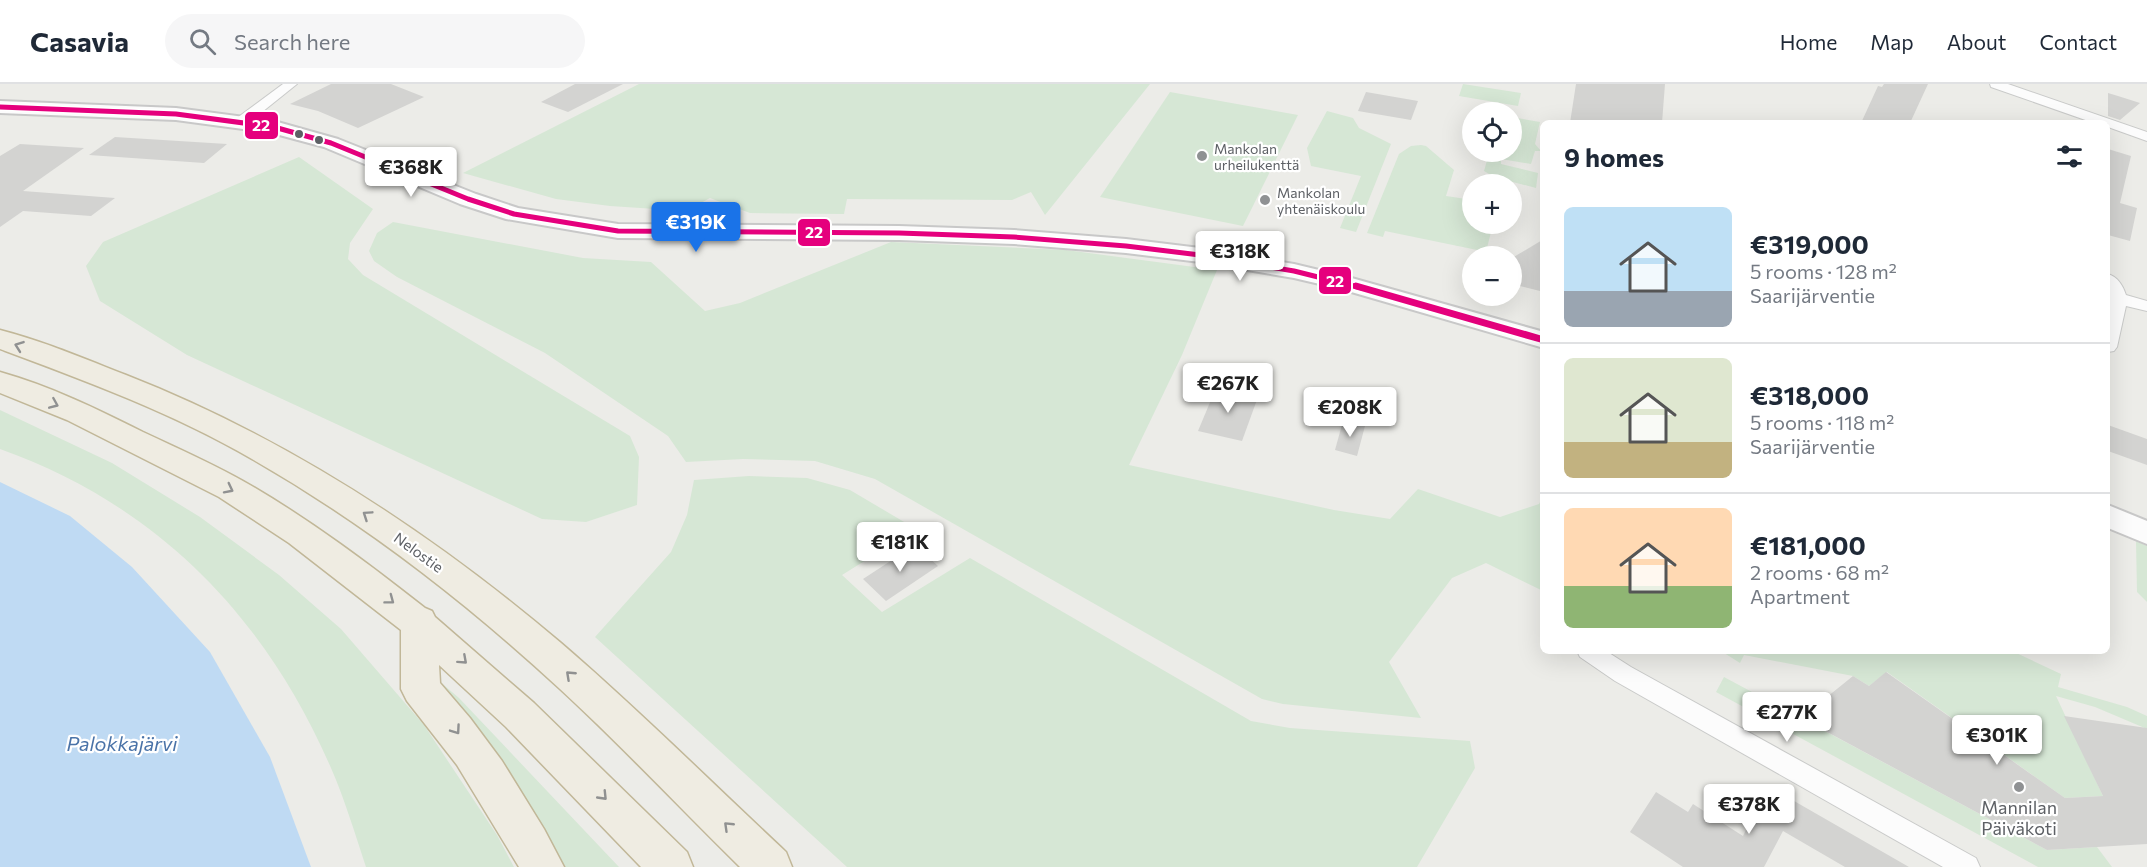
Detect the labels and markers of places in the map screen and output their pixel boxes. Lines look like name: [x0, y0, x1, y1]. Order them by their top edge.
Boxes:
unlabelled marker: [293, 128, 305, 140]
unlabelled marker: [313, 134, 325, 146]
place label: Mankolan urheilukenttä: [1214, 140, 1299, 173]
pin: €368K: [369, 147, 453, 198]
marker: Mankolan urheilukenttä: [1195, 149, 1209, 163]
place label: Mankolan yhtenäiskoulu: [1277, 184, 1365, 217]
marker: Mankolan yhtenäiskoulu: [1258, 193, 1272, 207]
pin: €319K: [654, 202, 738, 253]
pin: €318K: [1198, 231, 1282, 282]
pin: €267K: [1186, 363, 1270, 414]
pin: €208K: [1308, 387, 1392, 438]
pin: €181K: [858, 522, 942, 573]
pin: €277K: [1745, 692, 1829, 743]
pin: €301K: [1955, 715, 2039, 766]
marker: Mannilan Päiväkoti: [2012, 780, 2026, 794]
pin: €378K: [1707, 784, 1791, 835]
place label: Mannilan Päiväkoti: [1981, 796, 2057, 839]

